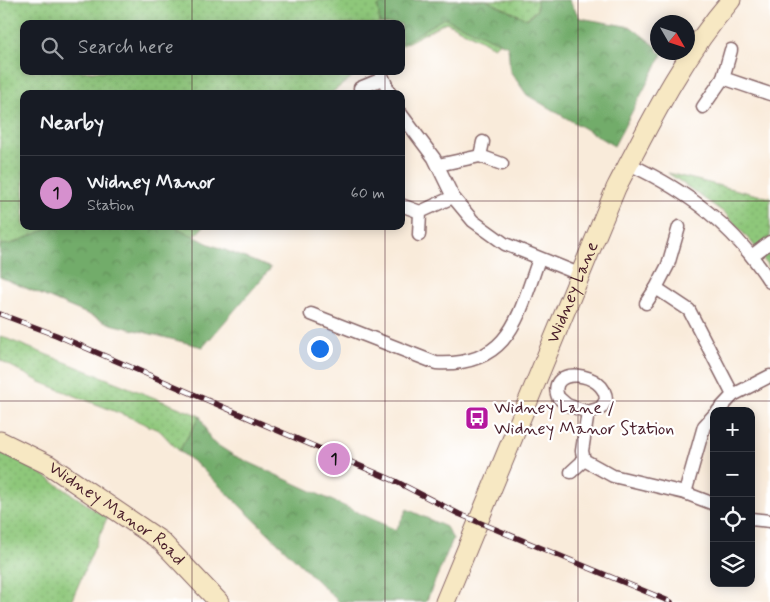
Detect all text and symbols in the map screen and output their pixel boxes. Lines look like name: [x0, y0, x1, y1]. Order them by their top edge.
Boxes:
north arrow: [650, 15, 695, 60]
search box: [20, 20, 405, 75]
icon: search: [38, 34, 66, 62]
text: Search here: [78, 35, 174, 60]
text: Nearby: [40, 109, 104, 137]
text: Widney Manor: [87, 170, 215, 195]
text: 1: [52, 183, 60, 204]
text: 60 m: [351, 183, 385, 204]
text: Station: [87, 195, 134, 216]
street label: Widney Lane: [541, 238, 605, 347]
your location: [307, 336, 333, 362]
place label: Widney Lane / Widney Manor Station: [494, 396, 674, 441]
bus stop icon: Widney Lane / Widney Manor Station: [464, 405, 490, 431]
map controls: [710, 407, 755, 587]
button: +: [710, 407, 755, 452]
pin: 1: [318, 440, 350, 478]
button: −: [710, 452, 755, 497]
street label: Widney Manor Road: [43, 456, 190, 571]
button: locate: [710, 497, 755, 542]
button: layers: [710, 542, 755, 587]

